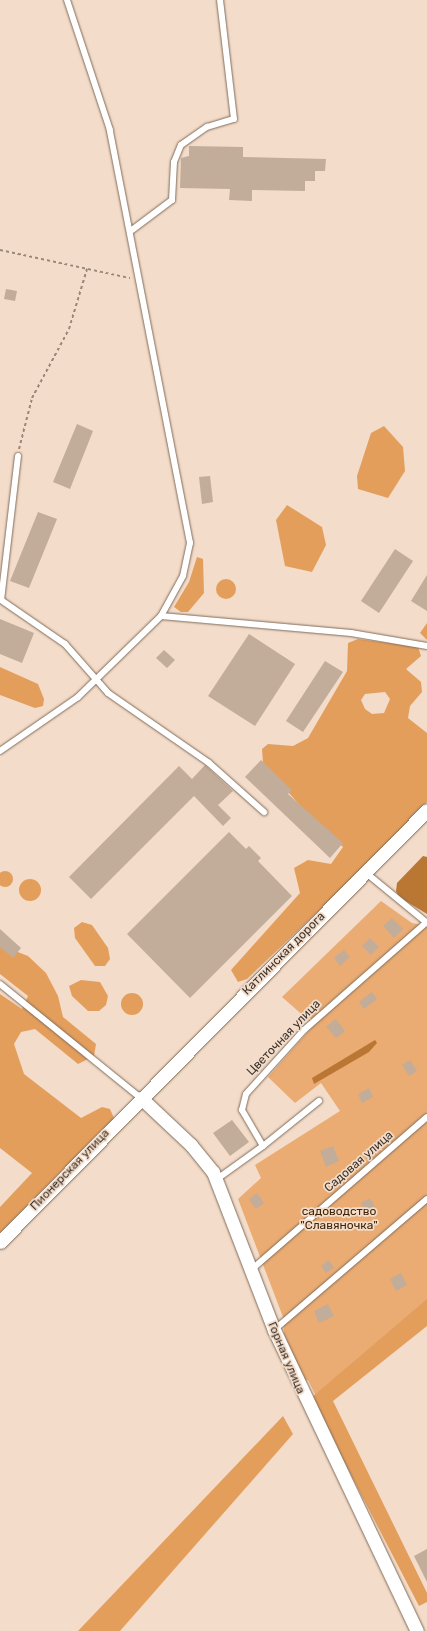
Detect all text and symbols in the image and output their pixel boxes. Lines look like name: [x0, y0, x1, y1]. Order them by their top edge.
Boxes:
street label: Катлинская дорога: [240, 910, 328, 998]
street label: Цветочная улица: [244, 997, 324, 1079]
street label: Пионерская улица: [27, 1126, 113, 1214]
street label: Садовая улица: [322, 1128, 396, 1196]
park label: садоводство "Славяночка": [300, 1205, 378, 1233]
street label: Горная улица: [264, 1320, 308, 1396]

